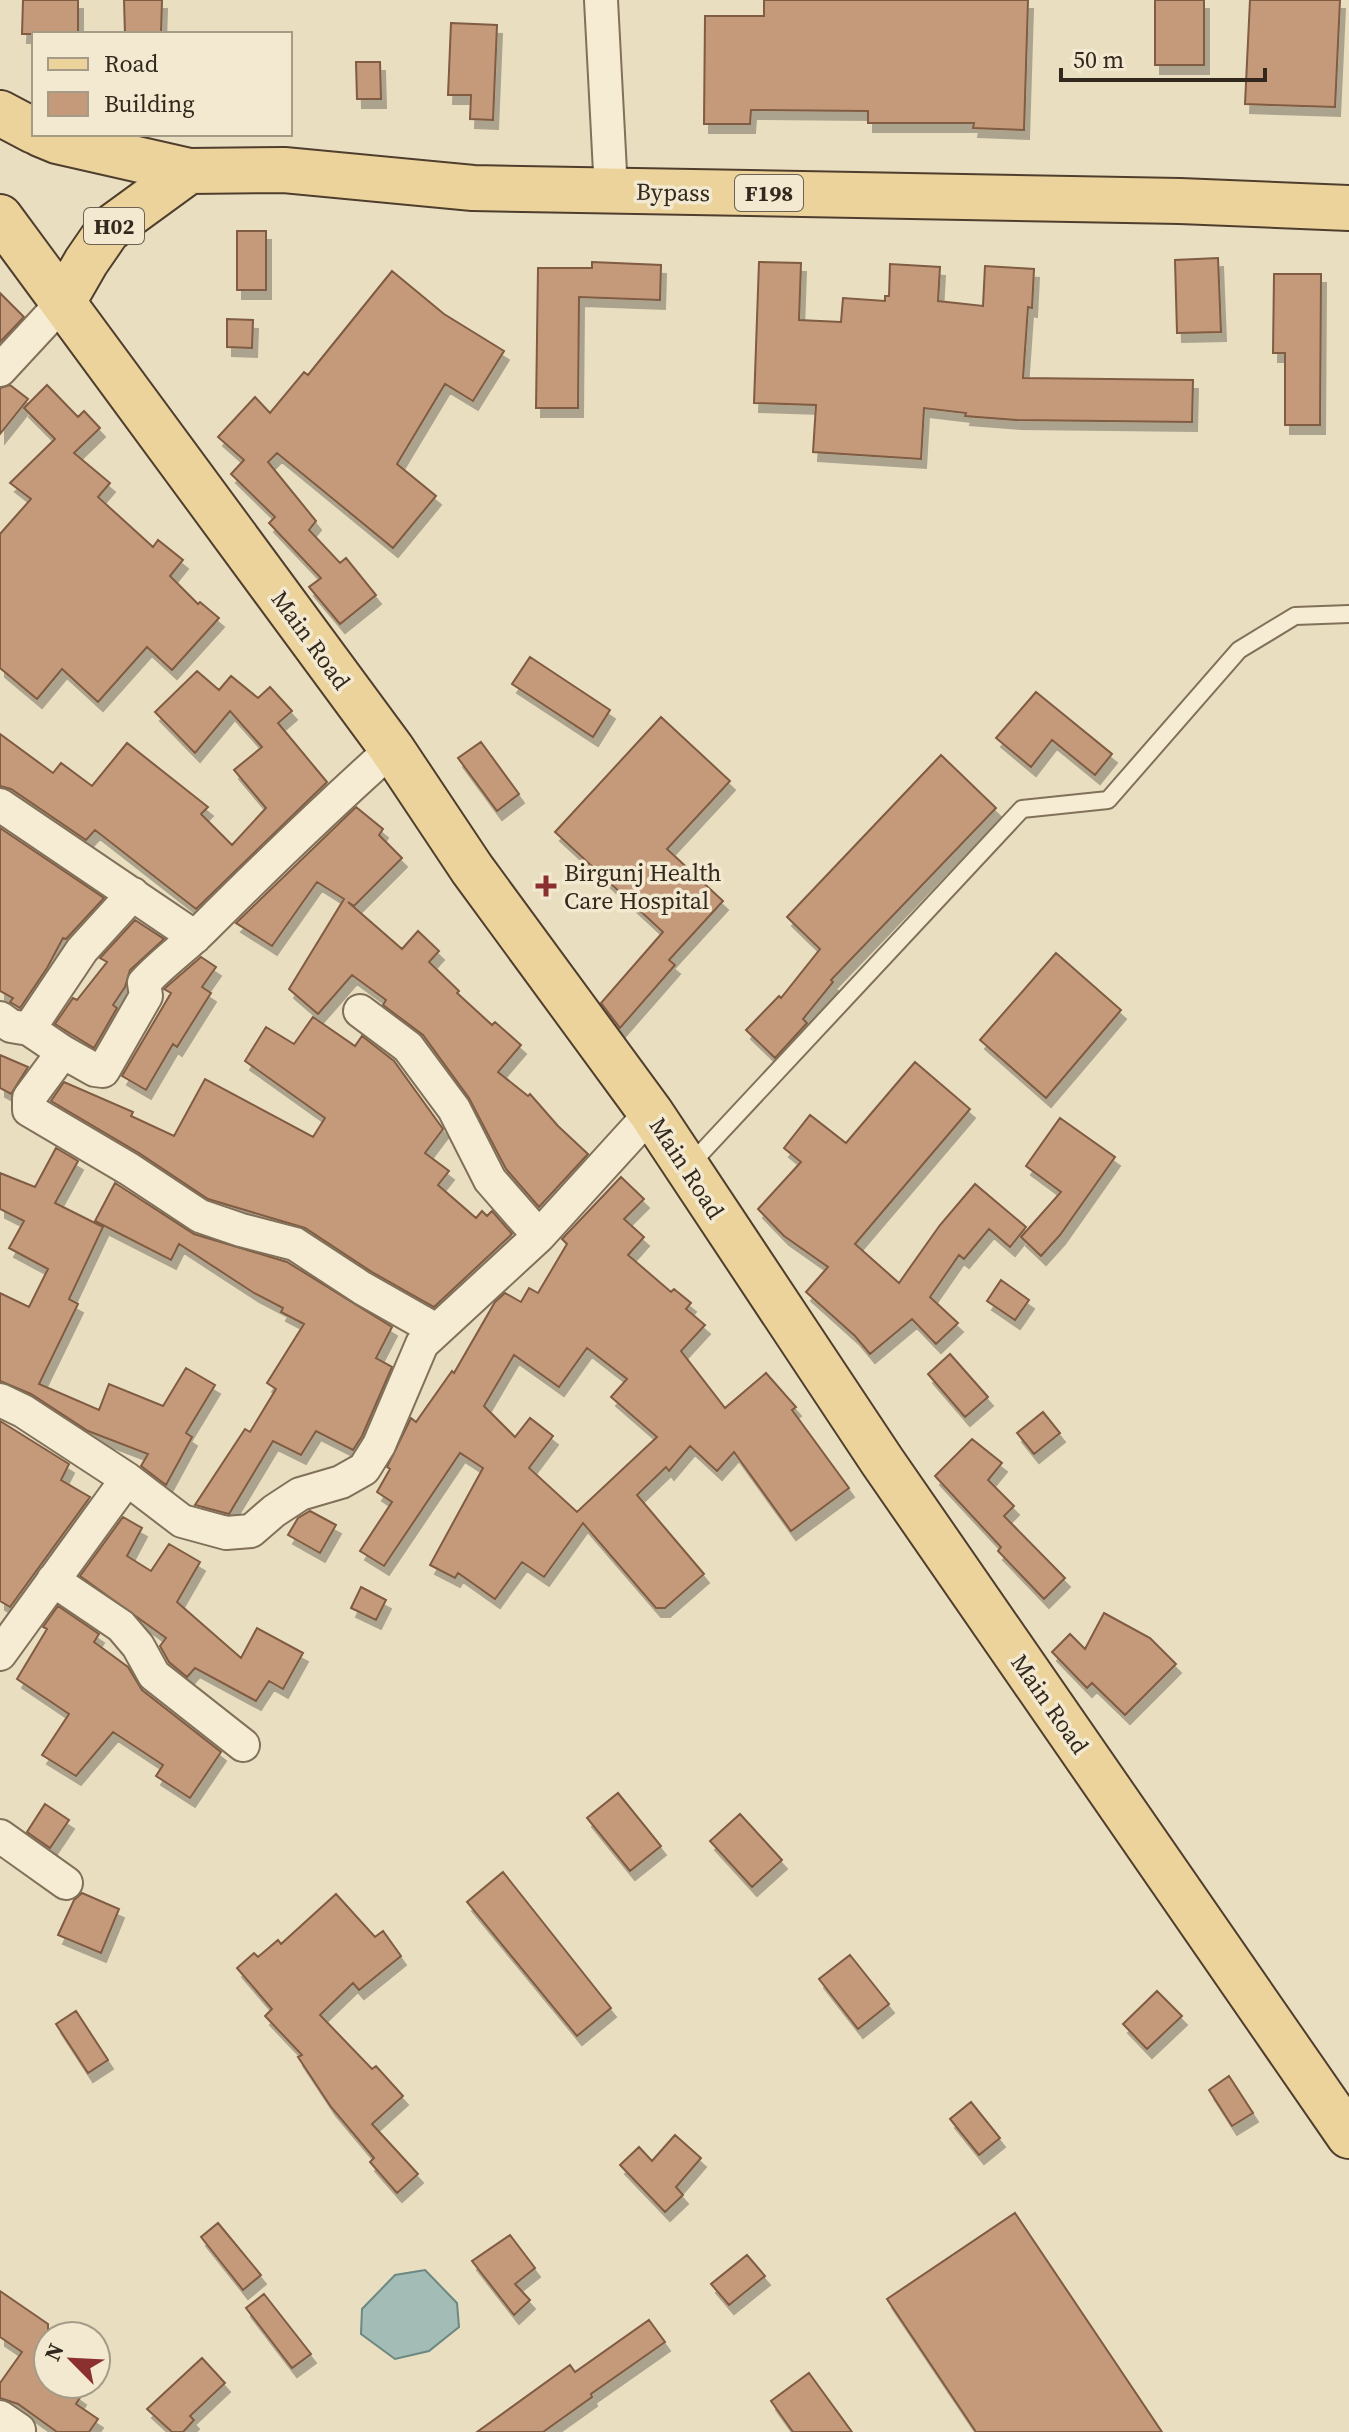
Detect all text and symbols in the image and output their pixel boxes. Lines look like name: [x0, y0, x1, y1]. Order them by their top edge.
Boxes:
legend: [32, 32, 292, 136]
scale bar: [1061, 32, 1265, 82]
text: 50 m: [1073, 43, 1124, 76]
text: Road: [104, 47, 159, 80]
text: Building: [104, 87, 195, 120]
street label: Bypass: [636, 175, 710, 209]
road number: F198: [735, 175, 803, 211]
road number: H02: [84, 208, 144, 244]
street label: Main Road: [264, 584, 358, 697]
place label: Birgunj Health Care Hospital: [564, 856, 721, 917]
marker: Birgunj Health Care Hospital: [535, 875, 557, 897]
street label: Main Road: [642, 1111, 732, 1226]
street label: Main Road: [1003, 1647, 1097, 1761]
north arrow: [32, 2320, 112, 2400]
text: N: [37, 2338, 71, 2365]

